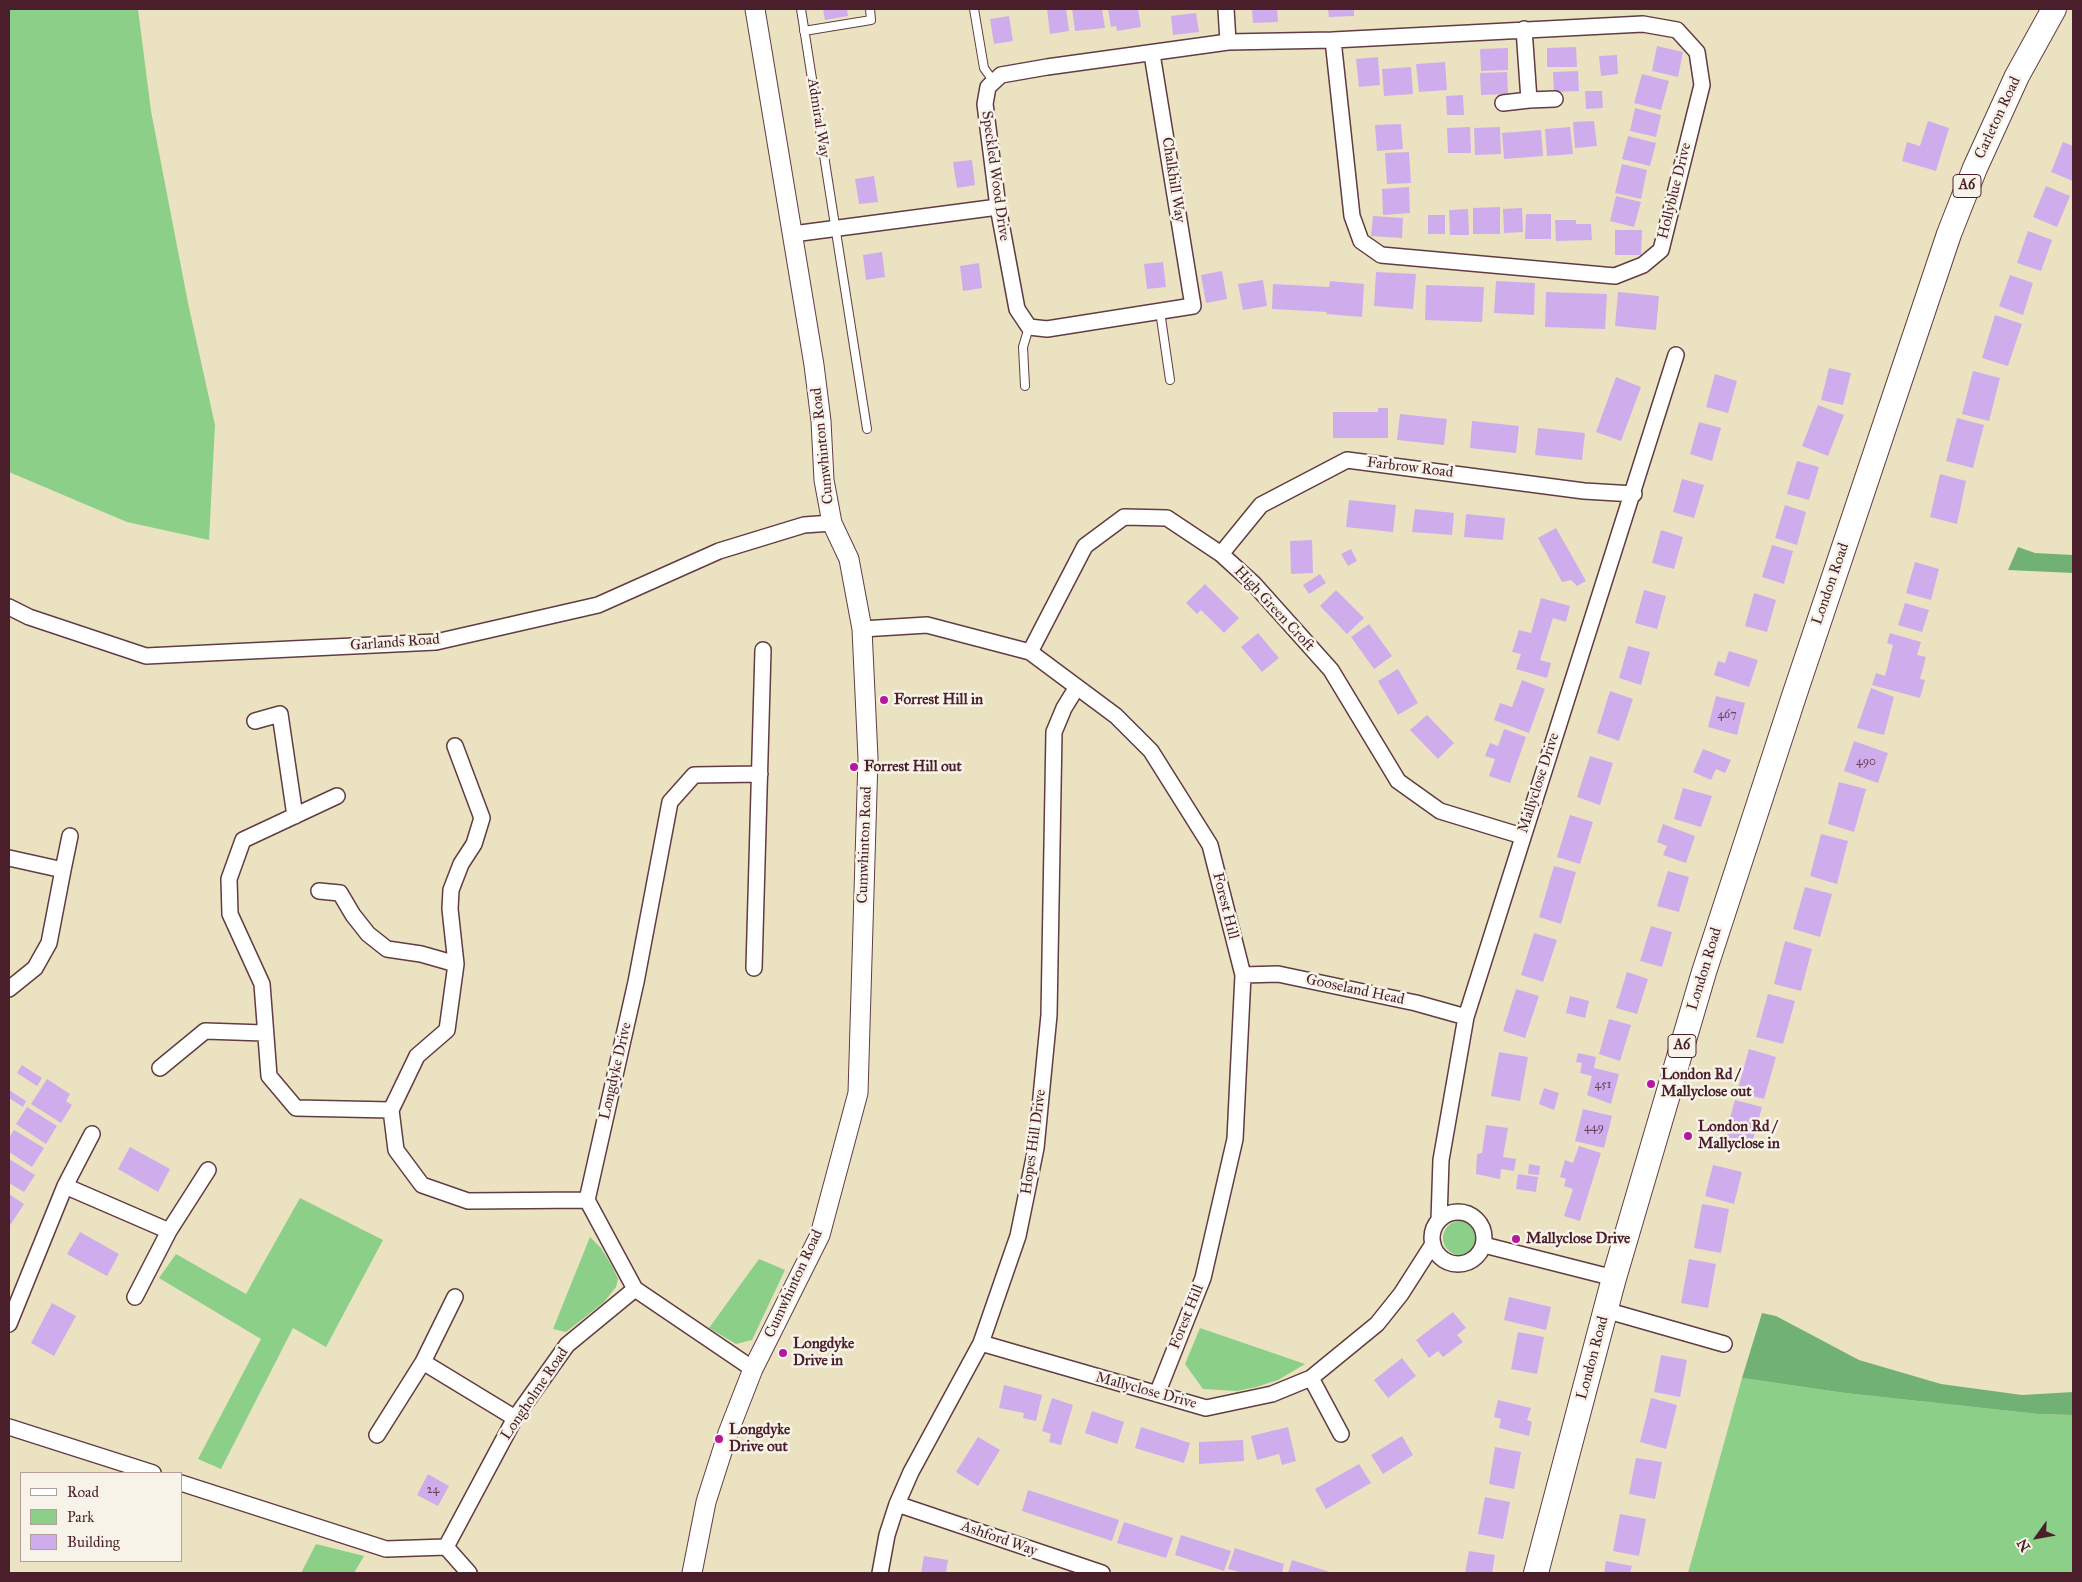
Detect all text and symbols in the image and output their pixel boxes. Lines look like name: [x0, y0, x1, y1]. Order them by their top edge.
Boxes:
street label: Carleton Road: [1971, 74, 2025, 162]
street label: Admiral Way: [803, 77, 833, 159]
street label: Speckled Wood Drive: [977, 110, 1013, 242]
street label: Chalkhill Way: [1157, 136, 1189, 224]
street label: Hollyblue Drive: [1654, 141, 1696, 241]
road number: A6: [1953, 175, 1981, 198]
street label: Cumwhinton Road: [808, 387, 838, 505]
street label: Farbrow Road: [1366, 454, 1454, 482]
street label: London Road: [1809, 541, 1853, 627]
street label: High Green Croft: [1230, 563, 1318, 655]
street label: Garlands Road: [350, 631, 440, 655]
place label: Forrest Hill in: [894, 691, 983, 709]
marker: Forrest Hill in: [878, 694, 890, 706]
house number: 467: [1717, 708, 1737, 722]
street label: Mallyclose Drive: [1514, 731, 1564, 835]
house number: 490: [1856, 755, 1876, 769]
place label: Forrest Hill out: [864, 758, 962, 776]
marker: Forrest Hill out: [848, 761, 860, 773]
street label: Cumwhinton Road: [854, 786, 876, 904]
street label: Forest Hill: [1208, 871, 1242, 941]
street label: London Road: [1684, 926, 1726, 1012]
street label: Gooseland Head: [1304, 971, 1406, 1009]
street label: Longdyke Drive: [596, 1021, 636, 1121]
road number: A6: [1668, 1034, 1696, 1058]
place label: London Rd / Mallyclose out: [1661, 1066, 1752, 1101]
house number: 451: [1594, 1078, 1612, 1092]
marker: London Rd / Mallyclose out: [1645, 1078, 1657, 1090]
street label: Hopes Hill Drive: [1018, 1088, 1050, 1196]
place label: London Rd / Mallyclose in: [1698, 1118, 1780, 1153]
house number: 449: [1584, 1121, 1604, 1135]
marker: London Rd / Mallyclose in: [1682, 1130, 1694, 1142]
street label: Cumwhinton Road: [761, 1227, 827, 1341]
place label: Mallyclose Drive: [1526, 1230, 1630, 1248]
marker: Mallyclose Drive: [1510, 1233, 1522, 1245]
street label: Forest Hill: [1166, 1282, 1208, 1352]
street label: London Road: [1573, 1314, 1613, 1402]
place label: Longdyke Drive in: [793, 1335, 854, 1370]
street label: Longholme Road: [497, 1344, 573, 1444]
marker: Longdyke Drive in: [777, 1347, 789, 1359]
street label: Mallyclose Drive: [1093, 1369, 1199, 1413]
place label: Longdyke Drive out: [729, 1421, 790, 1456]
marker: Longdyke Drive out: [713, 1433, 725, 1445]
legend: [20, 1472, 182, 1562]
text: Road: [67, 1483, 99, 1501]
house number: 24: [427, 1483, 439, 1497]
text: Park: [67, 1508, 94, 1526]
north arrow: [2012, 1512, 2062, 1562]
street label: Ashford Way: [958, 1518, 1040, 1560]
text: Building: [67, 1533, 120, 1551]
text: N: [2014, 1536, 2034, 1555]

